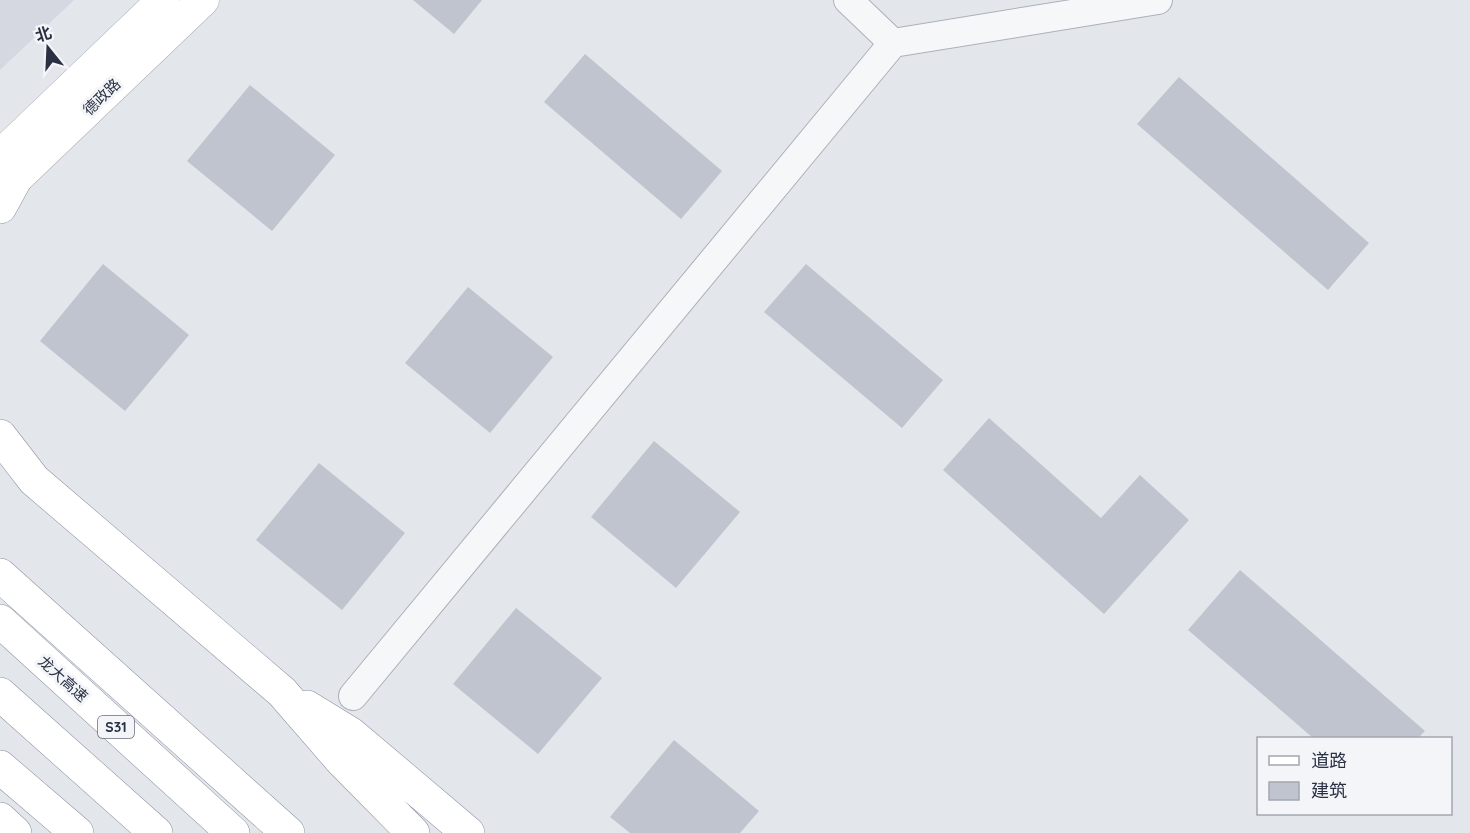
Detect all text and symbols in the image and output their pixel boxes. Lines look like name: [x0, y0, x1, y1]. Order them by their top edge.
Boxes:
north arrow: [18, 18, 78, 78]
text: 北: [33, 22, 54, 46]
street label: 德政路: [79, 74, 124, 119]
street label: 龙大高速: [35, 651, 92, 706]
road number: S31: [98, 716, 134, 738]
legend: [1257, 737, 1452, 815]
text: 道路: [1311, 749, 1347, 772]
text: 建筑: [1311, 779, 1347, 802]

